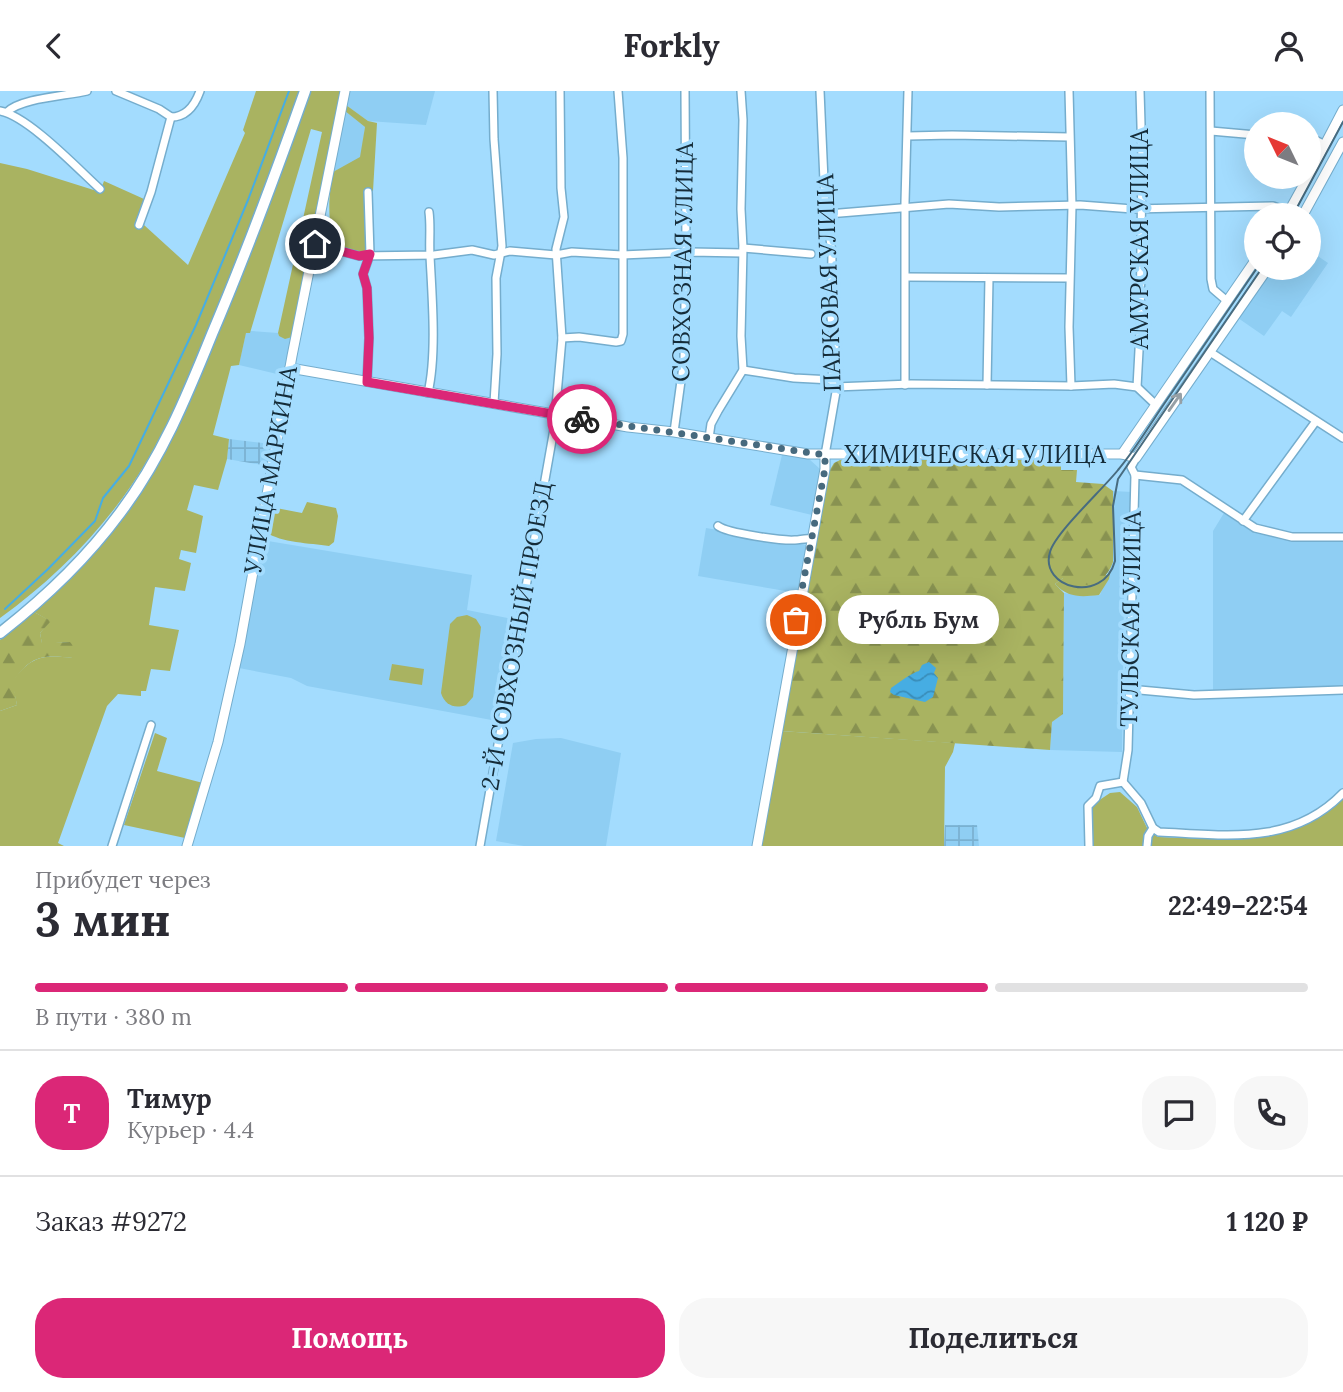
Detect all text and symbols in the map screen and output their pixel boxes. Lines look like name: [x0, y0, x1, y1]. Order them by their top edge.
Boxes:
text: Forkly: [623, 25, 720, 66]
icon: back: [35, 27, 73, 65]
icon: person: [1270, 27, 1308, 65]
north arrow: [1244, 112, 1321, 189]
map controls: [1244, 112, 1321, 280]
street label: АМУРСКАЯ УЛИЦА: [1124, 128, 1155, 350]
street label: СОВХОЗНАЯ УЛИЦА: [665, 141, 700, 382]
street label: ПАРКОВАЯ УЛИЦА: [809, 172, 848, 393]
button: locate: [1244, 203, 1321, 280]
pin: [285, 214, 345, 274]
icon: home: [296, 225, 334, 263]
street label: УЛИЦА МАРКИНА: [237, 363, 304, 577]
courier: [547, 384, 617, 454]
one-way arrow: [1168, 393, 1182, 412]
icon: bike: [563, 400, 601, 438]
street label: ХИМИЧЕСКАЯ УЛИЦА: [844, 439, 1107, 470]
street label: 2-Й СОВХОЗНЫЙ ПРОЕЗД: [474, 479, 559, 792]
street label: ТУЛЬСКАЯ УЛИЦА: [1113, 510, 1148, 727]
pin: [766, 590, 826, 650]
callout: Рубль Бум: [838, 595, 999, 645]
icon: bag: [777, 601, 815, 639]
text: Рубль Бум: [858, 605, 979, 634]
text: Прибудет через: [35, 865, 211, 894]
text: 22:49–22:54: [1168, 889, 1308, 922]
text: 3 мин: [35, 890, 171, 949]
text: В пути · 380 m: [35, 1002, 192, 1031]
button: chat: [1142, 1076, 1216, 1150]
button: phone: [1234, 1076, 1308, 1150]
text: Тимур: [127, 1082, 212, 1115]
text: Т: [64, 1097, 80, 1130]
text: Курьер · 4.4: [127, 1115, 254, 1144]
text: Заказ #9272: [35, 1205, 187, 1238]
text: 1 120 ₽: [1227, 1205, 1308, 1238]
button: Помощь: [35, 1298, 665, 1378]
button: Поделиться: [679, 1298, 1308, 1378]

